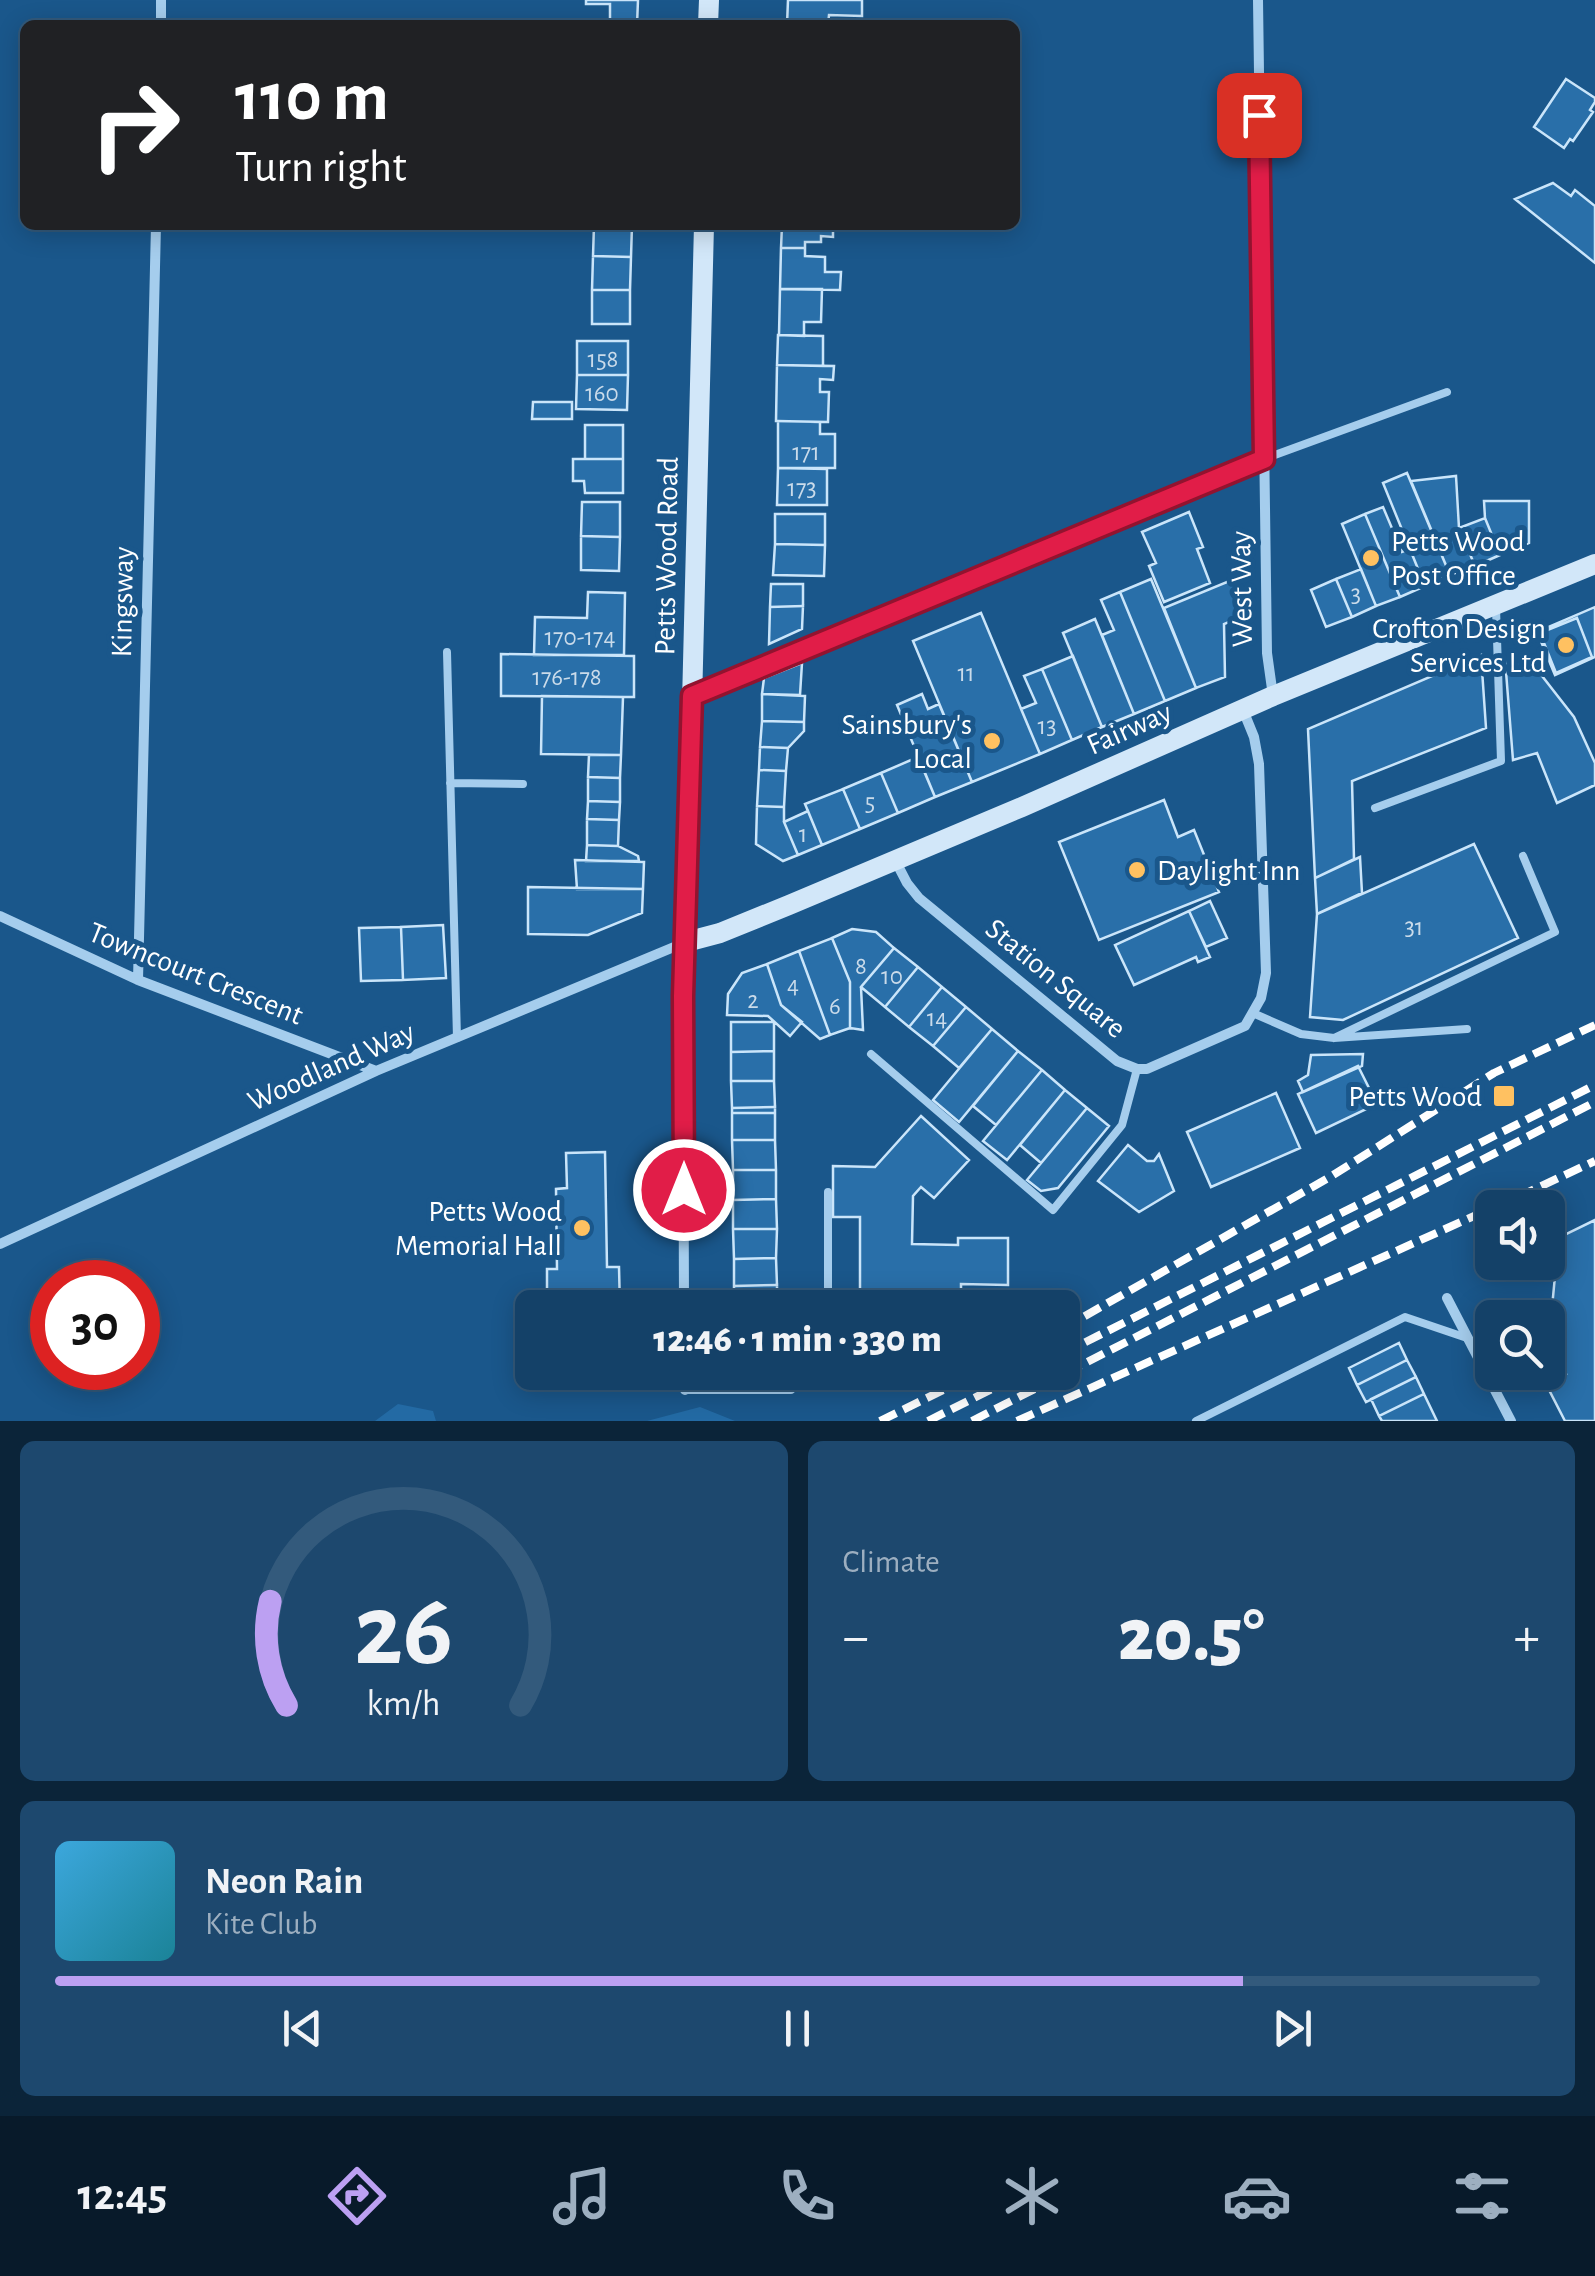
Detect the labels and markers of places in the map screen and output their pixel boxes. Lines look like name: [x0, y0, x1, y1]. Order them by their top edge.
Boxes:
pin: [1217, 73, 1302, 158]
place label: Petts Wood Post Office: [1391, 527, 1525, 591]
marker: Petts Wood Post Office: [1360, 547, 1382, 569]
place label: Crofton Design Services Ltd: [1372, 614, 1546, 678]
marker: Crofton Design Services Ltd: [1555, 634, 1577, 656]
place label: Sainsbury's Local: [841, 710, 972, 774]
marker: Sainsbury's Local: [981, 730, 1003, 752]
place label: Daylight Inn: [1157, 856, 1300, 886]
marker: Daylight Inn: [1126, 859, 1148, 881]
place label: Petts Wood: [1348, 1082, 1482, 1112]
marker: Petts Wood: [1491, 1083, 1517, 1109]
place label: Petts Wood Memorial Hall: [395, 1197, 562, 1261]
marker: Petts Wood Memorial Hall: [571, 1217, 593, 1239]

